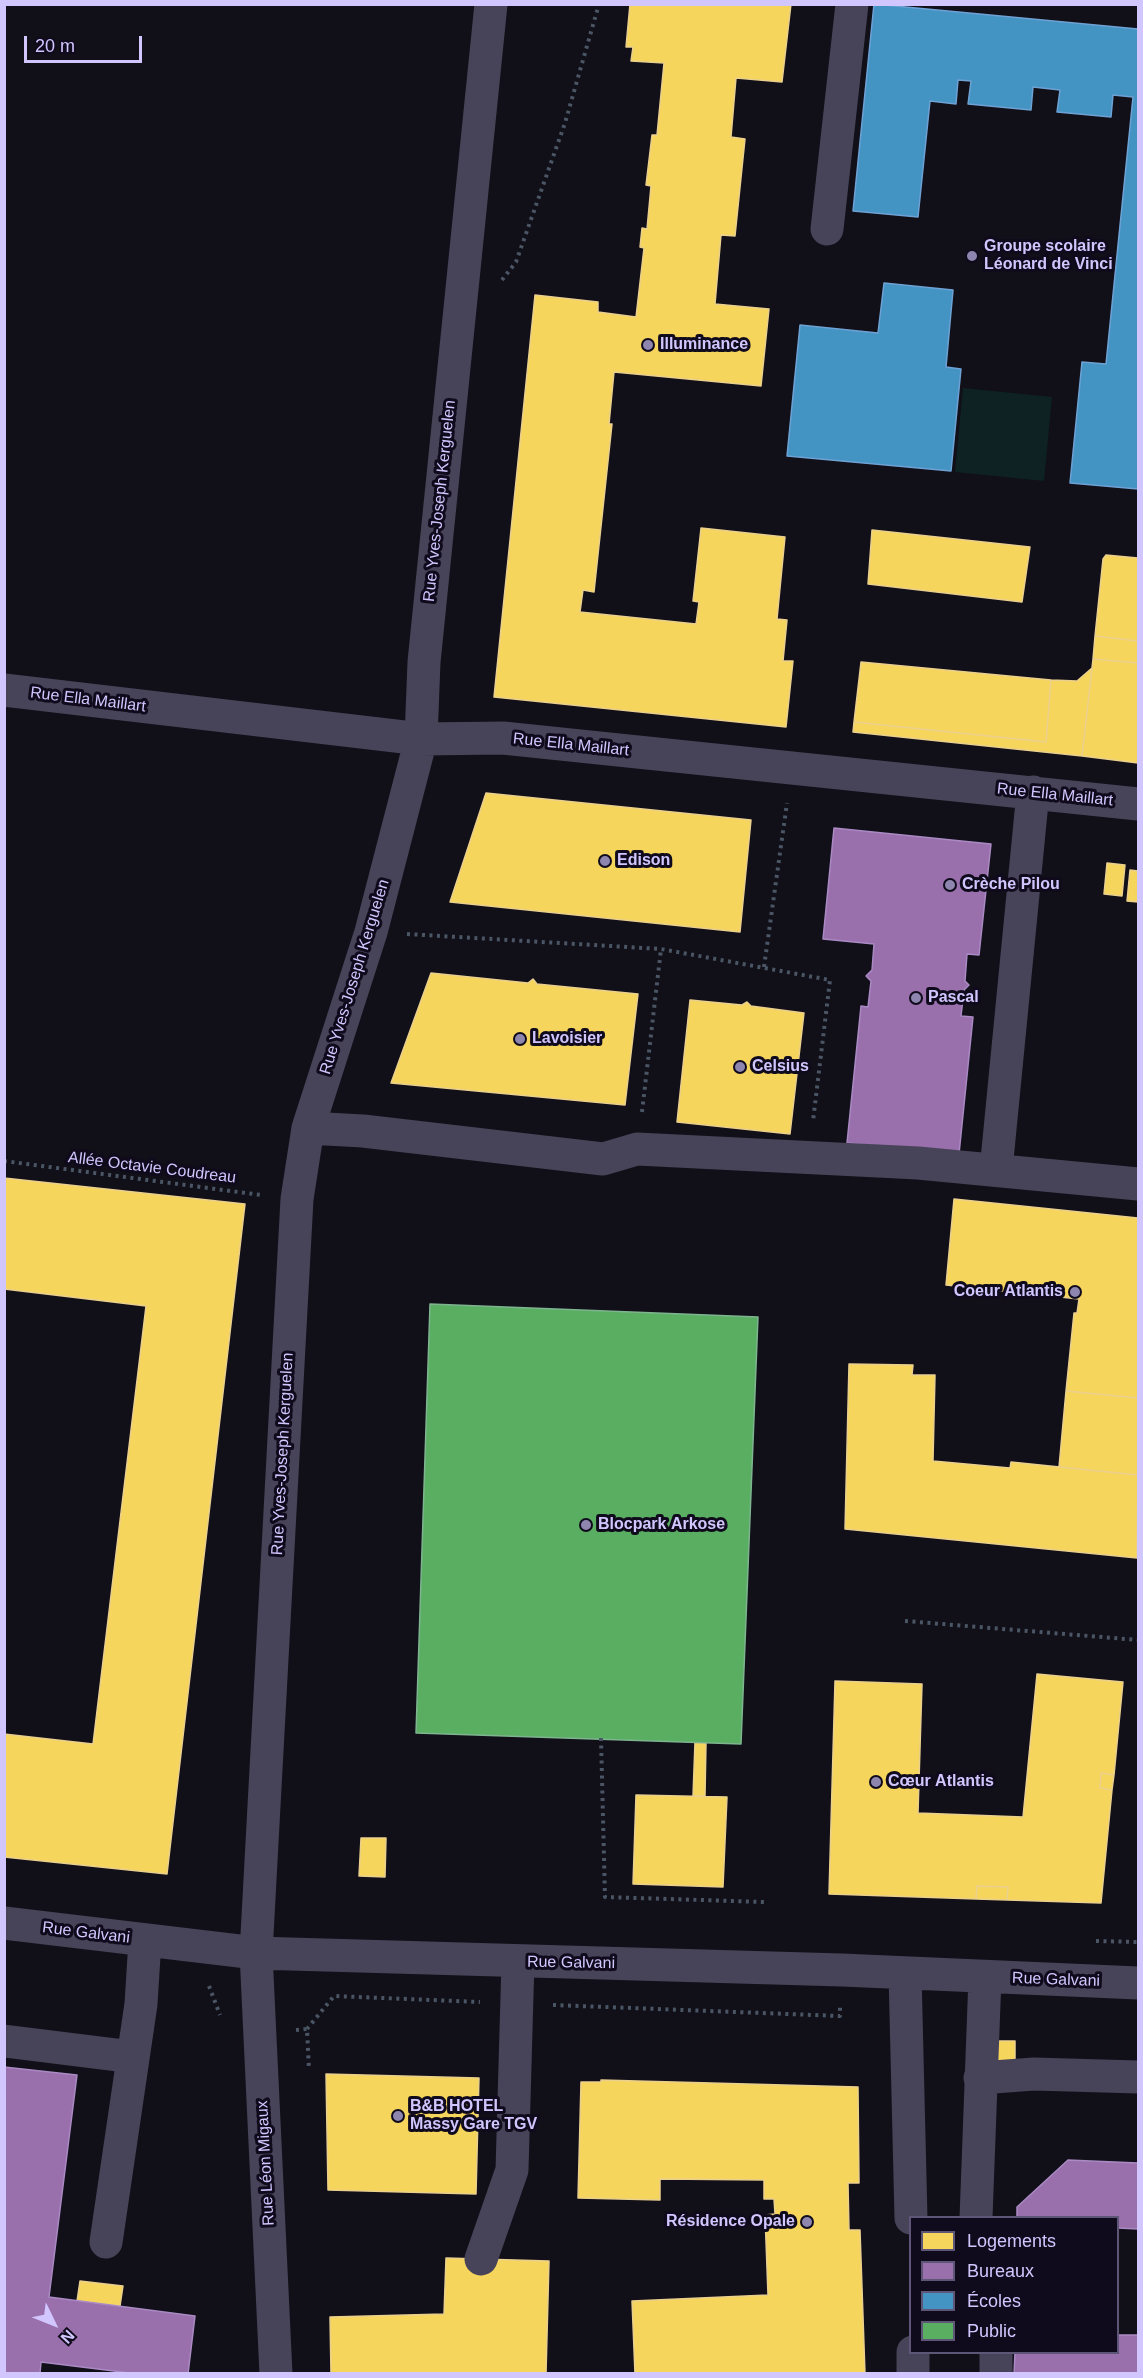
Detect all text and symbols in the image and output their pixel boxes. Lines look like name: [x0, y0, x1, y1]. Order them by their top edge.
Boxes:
scale bar: [27, 24, 146, 62]
text: 20 m: [35, 36, 75, 56]
place label: Groupe scolaire Léonard de Vinci: [984, 237, 1113, 275]
marker: Groupe scolaire Léonard de Vinci: [965, 249, 979, 263]
place label: Illuminance: [660, 335, 748, 355]
marker: Illuminance: [641, 338, 655, 352]
street label: Rue Yves-Joseph Kerguelen: [420, 399, 460, 603]
street label: Rue Ella Maillart: [29, 683, 147, 717]
street label: Rue Ella Maillart: [512, 729, 630, 761]
street label: Rue Ella Maillart: [996, 779, 1114, 811]
place label: Edison: [617, 851, 670, 871]
marker: Edison: [598, 854, 612, 868]
place label: Crèche Pilou: [962, 875, 1060, 895]
street label: Rue Yves-Joseph Kerguelen: [316, 877, 394, 1077]
marker: Crèche Pilou: [943, 878, 957, 892]
place label: Pascal: [928, 988, 979, 1008]
marker: Pascal: [909, 991, 923, 1005]
place label: Lavoisier: [532, 1029, 602, 1049]
marker: Lavoisier: [513, 1032, 527, 1046]
place label: Celsius: [752, 1057, 809, 1077]
marker: Celsius: [733, 1060, 747, 1074]
street label: Allée Octavie Coudreau: [67, 1148, 237, 1188]
place label: Coeur Atlantis: [954, 1282, 1063, 1302]
marker: Coeur Atlantis: [1068, 1285, 1082, 1299]
street label: Rue Yves-Joseph Kerguelen: [268, 1352, 298, 1556]
place label: Blocpark Arkose: [598, 1515, 725, 1535]
marker: Blocpark Arkose: [579, 1518, 593, 1532]
place label: Cœur Atlantis: [888, 1772, 994, 1792]
marker: Cœur Atlantis: [869, 1775, 883, 1789]
street label: Rue Galvani: [41, 1918, 131, 1948]
street label: Rue Galvani: [527, 1953, 615, 1973]
street label: Rue Galvani: [1012, 1969, 1100, 1991]
place label: B&B HOTEL Massy Gare TGV: [410, 2097, 537, 2135]
street label: Rue Léon Migaux: [253, 2100, 279, 2226]
marker: B&B HOTEL Massy Gare TGV: [391, 2109, 405, 2123]
place label: Résidence Opale: [666, 2212, 795, 2232]
marker: Résidence Opale: [800, 2215, 814, 2229]
legend: [909, 2216, 1119, 2354]
text: Logements: [967, 2231, 1056, 2251]
text: Bureaux: [967, 2261, 1034, 2281]
text: Écoles: [967, 2291, 1021, 2311]
north arrow: [24, 2294, 84, 2354]
text: Public: [967, 2321, 1016, 2341]
text: N: [57, 2327, 78, 2347]

